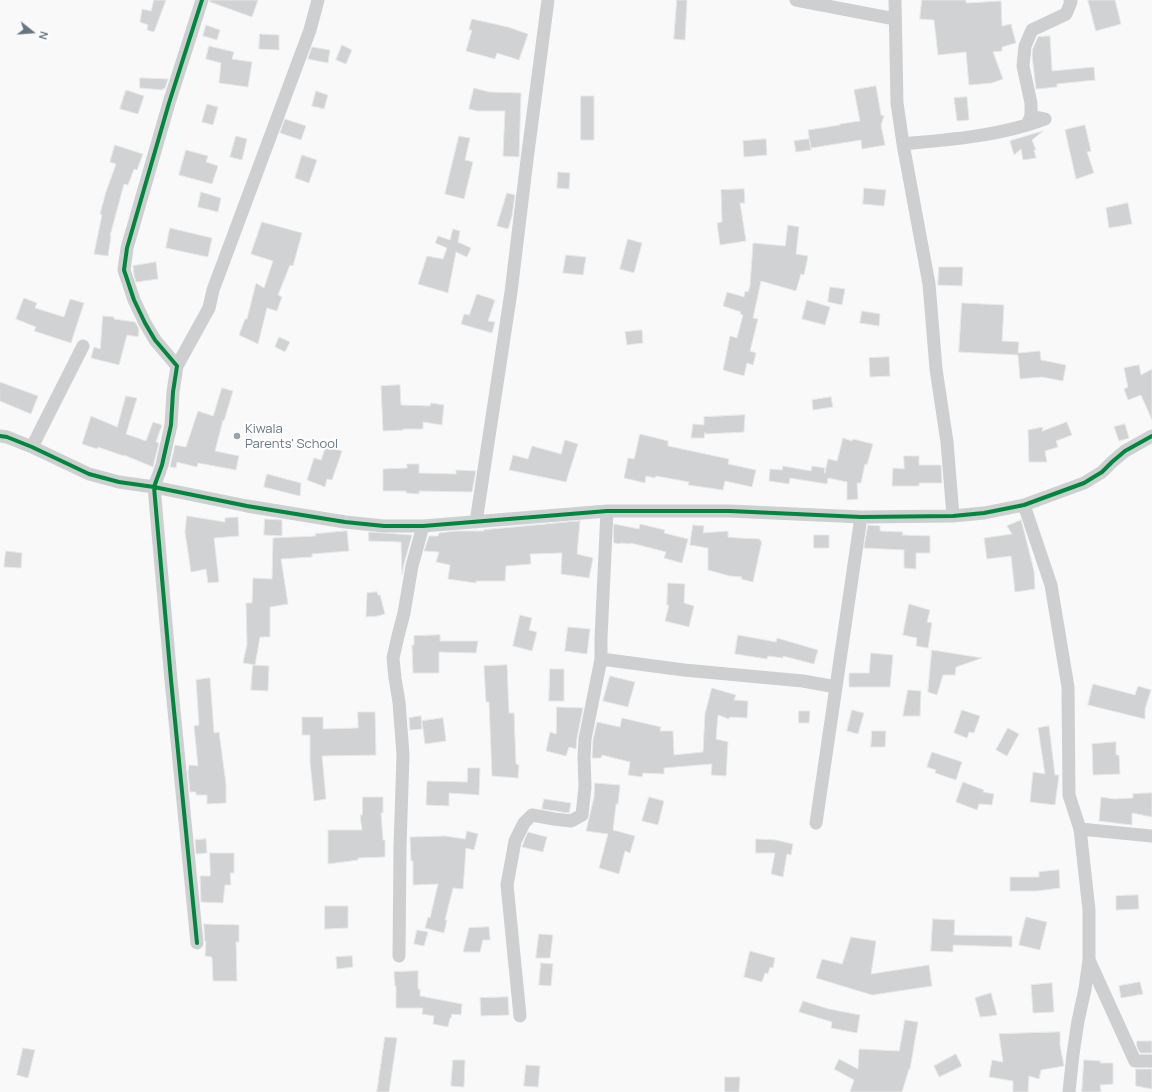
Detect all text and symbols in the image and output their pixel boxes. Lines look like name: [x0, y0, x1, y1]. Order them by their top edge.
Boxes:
north arrow: [12, 12, 52, 52]
text: N: [36, 30, 52, 42]
place label: Kiwala Parents' School: [245, 421, 338, 452]
marker: Kiwala Parents' School: [232, 431, 242, 441]

